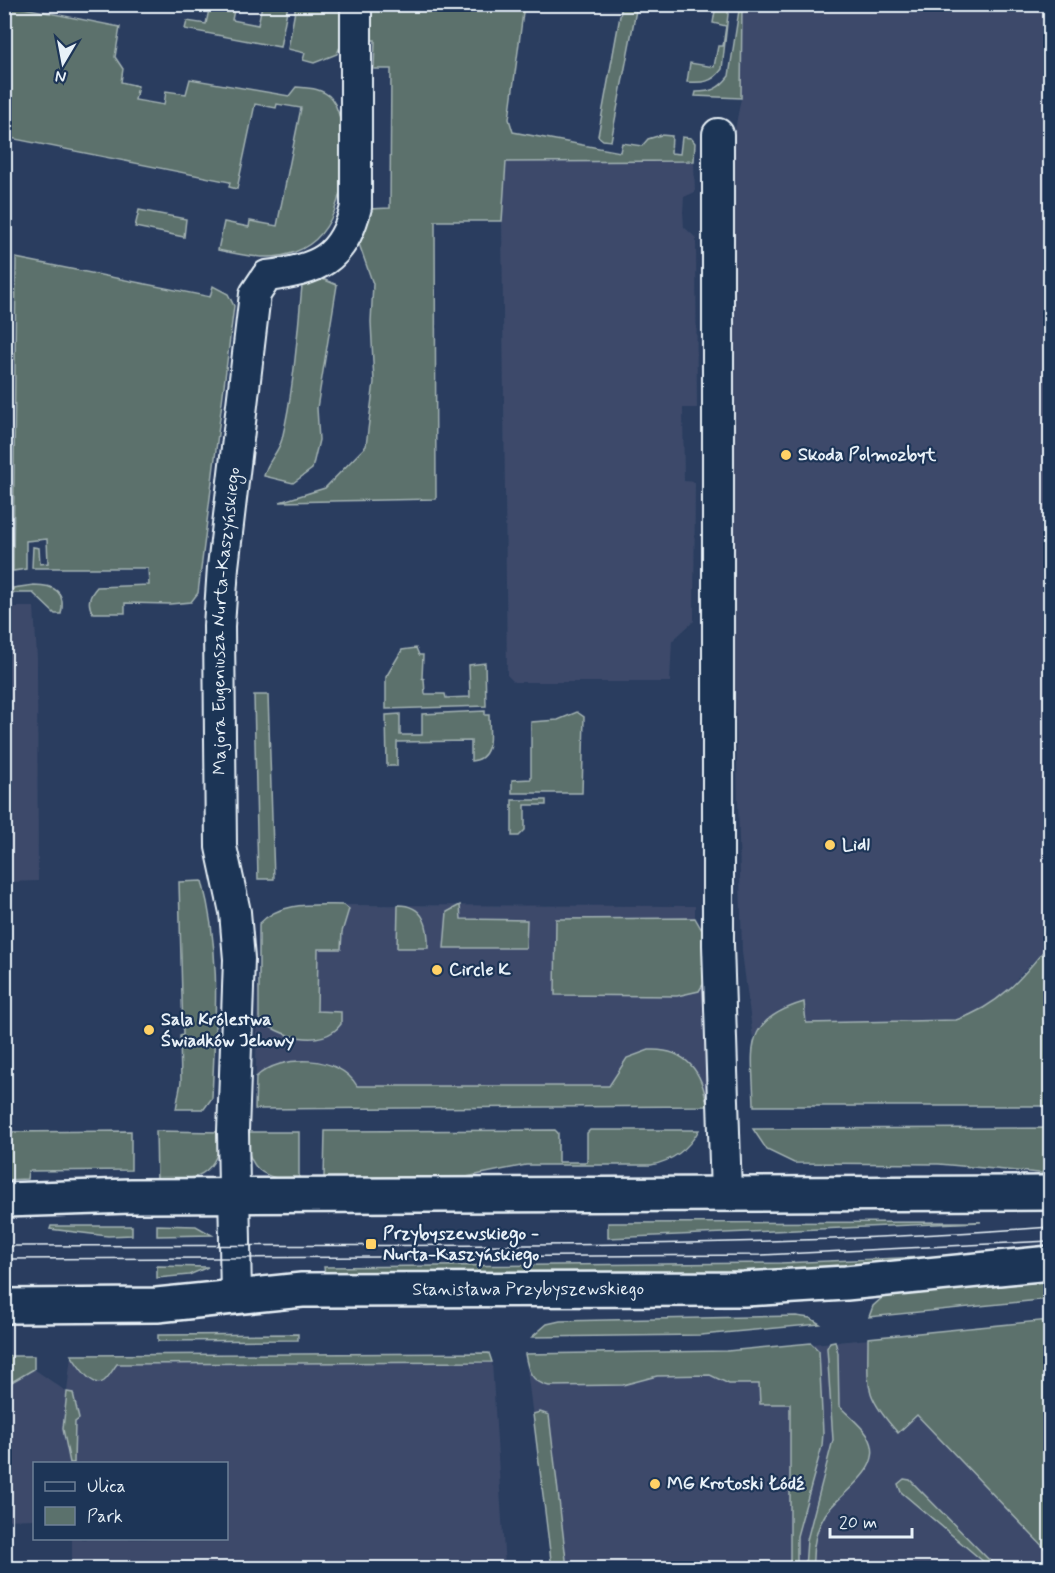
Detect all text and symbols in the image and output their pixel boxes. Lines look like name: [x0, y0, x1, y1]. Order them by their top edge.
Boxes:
north arrow: [33, 33, 93, 93]
text: N: [54, 65, 68, 88]
place label: Skoda Polmozbyt: [798, 443, 937, 467]
marker: Skoda Polmozbyt: [779, 448, 793, 462]
street label: Majora Eugeniusza Nurta-Kaszyńskiego: [207, 466, 247, 775]
place label: Lidl: [842, 833, 870, 857]
marker: Lidl: [823, 838, 837, 852]
place label: Circle K: [449, 958, 511, 982]
marker: Circle K: [430, 963, 444, 977]
place label: Sala Królestwa Świadków Jehowy: [161, 1008, 295, 1053]
marker: Sala Królestwa Świadków Jehowy: [142, 1023, 156, 1037]
place label: Przybyszewskiego - Nurta-Kaszyńskiego: [383, 1222, 539, 1269]
marker: Przybyszewskiego - Nurta-Kaszyńskiego: [364, 1237, 378, 1251]
street label: Stanisława Przybyszewskiego: [412, 1277, 644, 1302]
legend: [33, 1462, 228, 1540]
place label: MG Krotoski Łódź: [667, 1472, 805, 1496]
text: Ulica: [87, 1475, 126, 1499]
marker: MG Krotoski Łódź: [648, 1477, 662, 1491]
scale bar: [830, 1501, 912, 1539]
text: Park: [87, 1505, 123, 1529]
text: 20 m: [839, 1511, 877, 1535]

